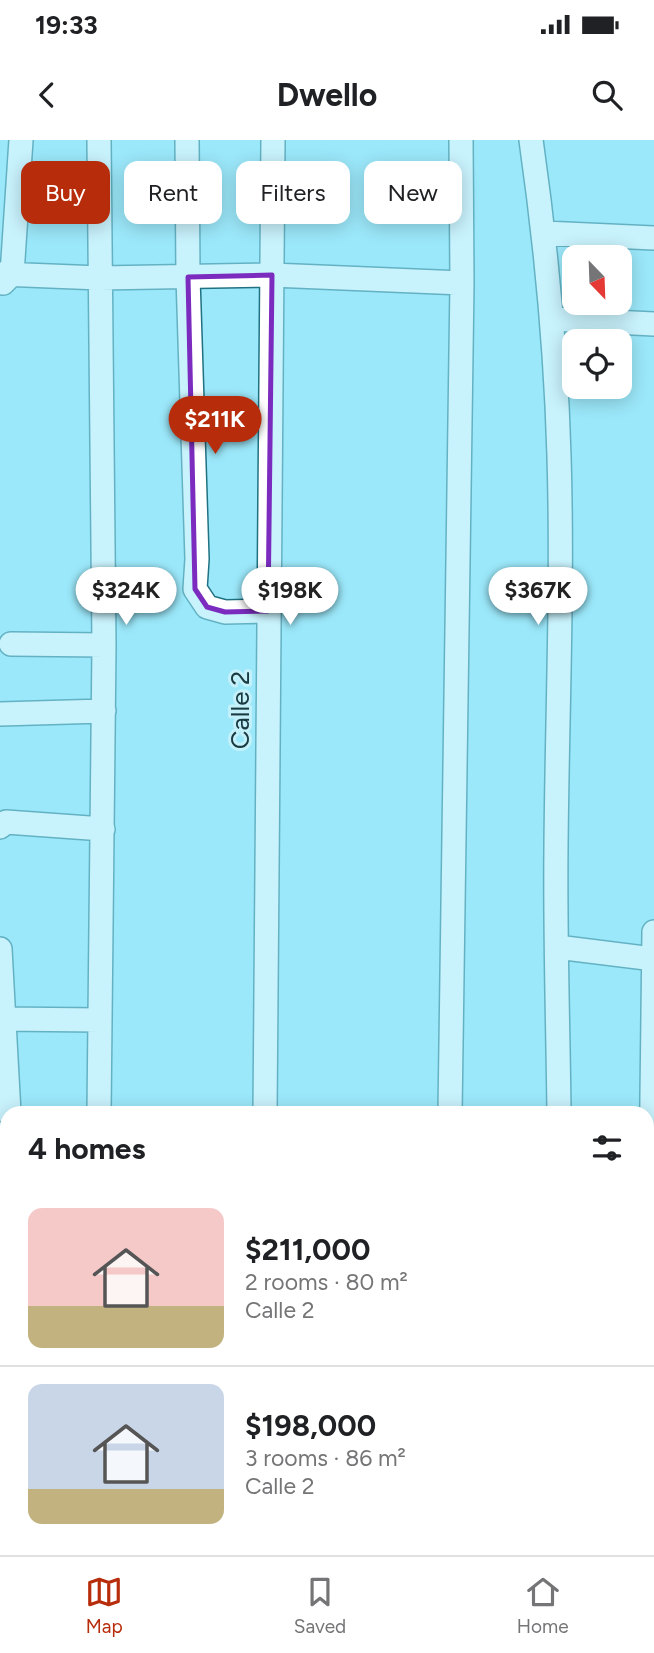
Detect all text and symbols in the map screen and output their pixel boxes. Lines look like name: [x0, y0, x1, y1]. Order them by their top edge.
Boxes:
text: 19:33: [35, 9, 98, 41]
icon: back: [28, 76, 66, 114]
text: Dwello: [277, 76, 377, 114]
icon: search: [588, 76, 626, 114]
chip: Buy: [21, 161, 110, 224]
chip: Rent: [124, 161, 222, 224]
chip: Filters: [236, 161, 350, 224]
chip: New: [364, 161, 462, 224]
north arrow: [562, 245, 632, 315]
map controls: [562, 245, 632, 399]
button: locate: [562, 329, 632, 399]
pin: $211K: [166, 396, 264, 456]
text: $211K: [185, 405, 245, 433]
pin: $324K: [77, 568, 175, 627]
pin: $198K: [241, 568, 339, 627]
pin: $367K: [489, 568, 587, 627]
text: $324K: [92, 576, 160, 604]
text: $198K: [257, 576, 323, 604]
text: $367K: [505, 576, 571, 604]
street label: Calle 2: [224, 671, 256, 749]
icon: filters: [588, 1129, 626, 1167]
text: 4 homes: [28, 1130, 145, 1167]
text: $211,000: [245, 1231, 370, 1268]
icon: home: [84, 1236, 168, 1320]
text: 2 rooms · 80 m²: [245, 1268, 408, 1296]
text: Calle 2: [245, 1296, 315, 1324]
text: $198,000: [245, 1407, 376, 1444]
icon: home: [84, 1412, 168, 1496]
text: 3 rooms · 86 m²: [245, 1444, 406, 1472]
text: Calle 2: [245, 1472, 315, 1500]
tab: Map: [85, 1573, 123, 1638]
tab: Saved: [294, 1573, 346, 1638]
tab: Home: [517, 1573, 569, 1638]

